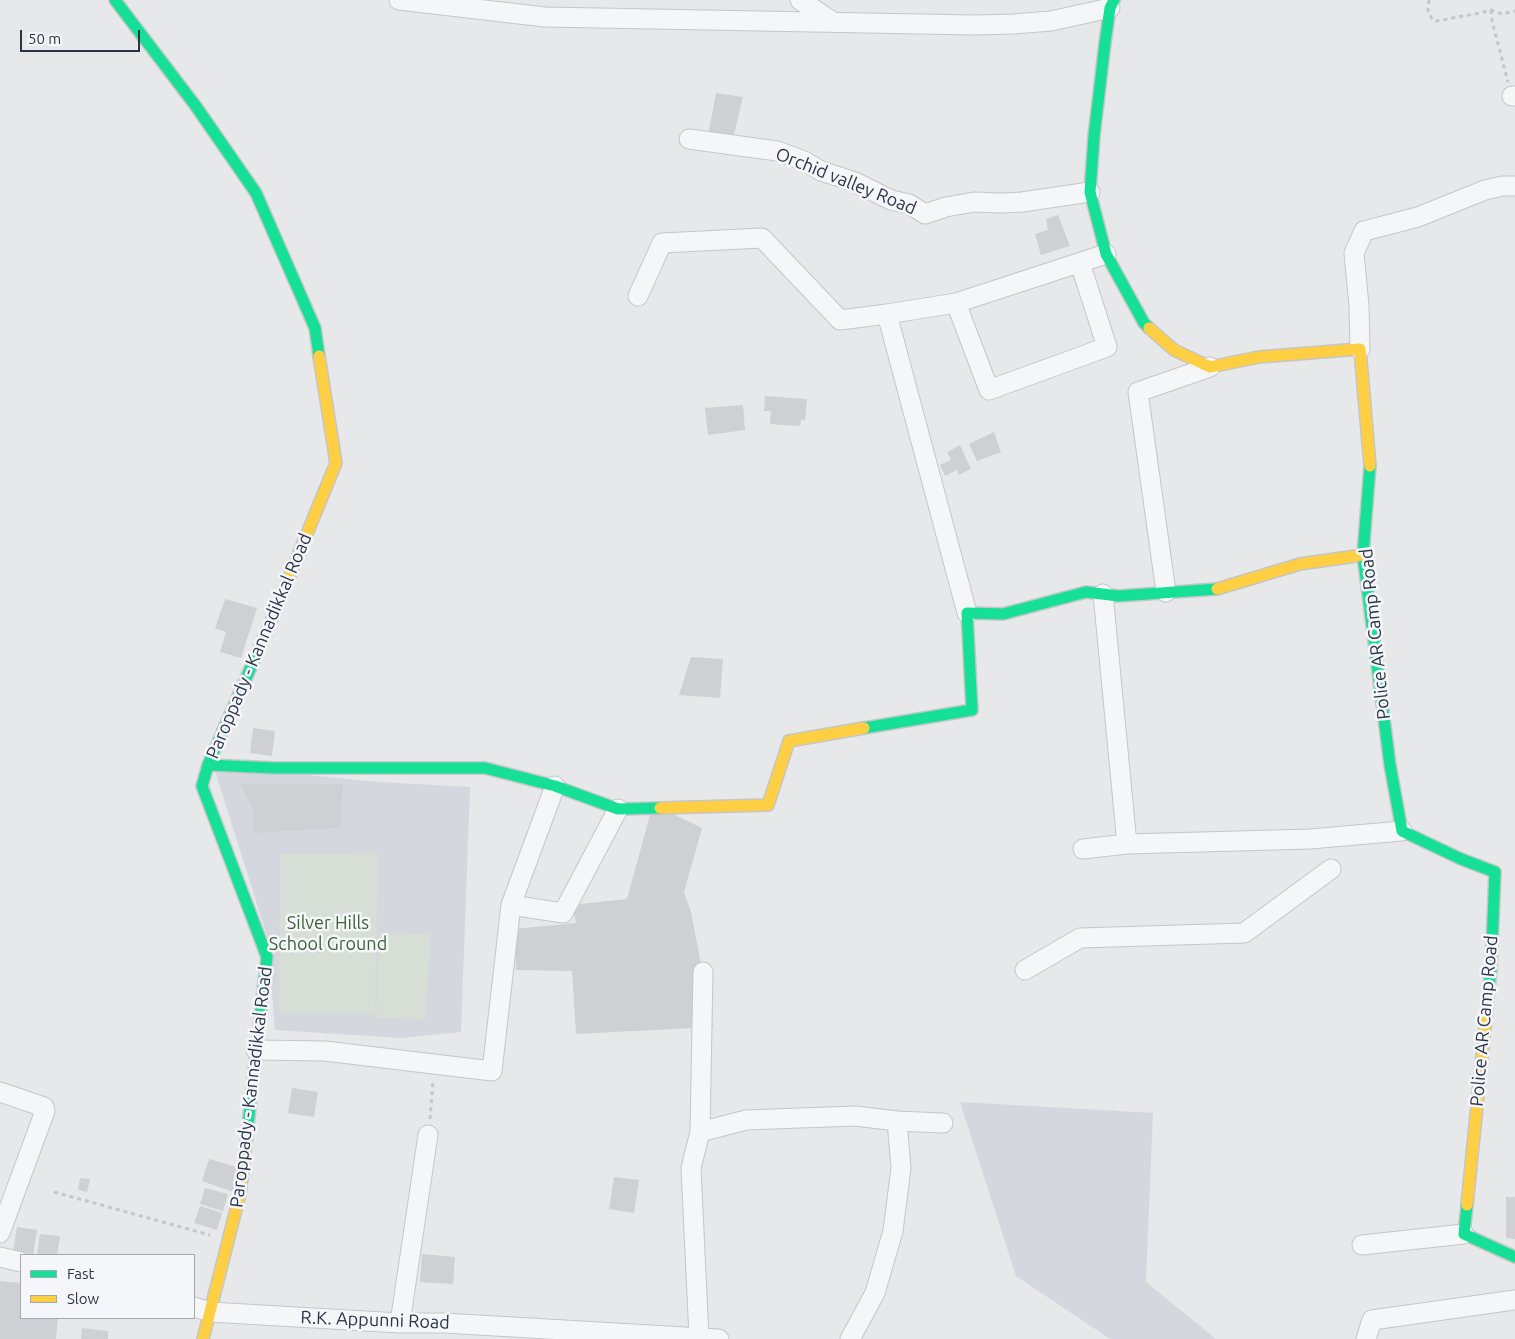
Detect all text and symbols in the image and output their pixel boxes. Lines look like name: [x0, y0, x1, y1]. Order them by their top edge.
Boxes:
scale bar: [22, 20, 142, 52]
text: 50 m: [28, 30, 61, 47]
street label: Orchid valley Road: [772, 143, 920, 219]
street label: Paroppady - Kannadikkal Road: [202, 530, 316, 762]
street label: Police AR Camp Road: [1355, 548, 1395, 720]
park label: Silver Hills School Ground: [269, 912, 387, 954]
street label: Police AR Camp Road: [1466, 935, 1502, 1107]
street label: Paroppady - Kannadikkal Road: [225, 965, 277, 1209]
legend: [20, 1254, 195, 1319]
text: Fast: [67, 1265, 94, 1282]
text: Slow: [67, 1290, 99, 1307]
street label: R.K. Appunni Road: [300, 1307, 450, 1333]

